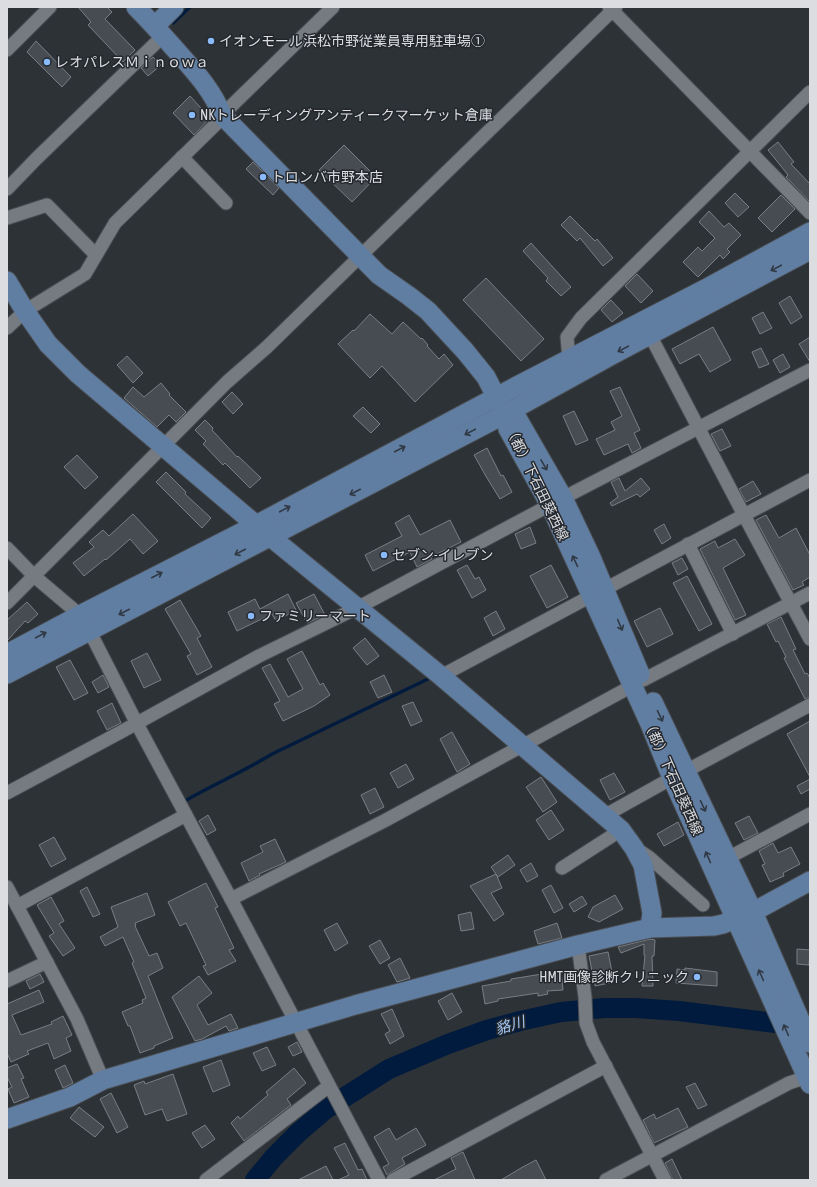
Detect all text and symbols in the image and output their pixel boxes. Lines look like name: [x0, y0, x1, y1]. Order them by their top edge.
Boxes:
place label: イオンモール浜松市野従業員専用駐車場①: [219, 33, 485, 49]
marker: イオンモール浜松市野従業員専用駐車場①: [206, 36, 216, 46]
place label: レオパレスＭｉｎｏｗａ: [55, 54, 209, 70]
marker: レオパレスＭｉｎｏｗａ: [42, 57, 52, 67]
place label: NKトレーディングアンティークマーケット倉庫: [200, 107, 493, 123]
marker: NKトレーディングアンティークマーケット倉庫: [187, 110, 197, 120]
place label: トロンバ市野本店: [271, 169, 383, 185]
marker: トロンバ市野本店: [258, 172, 268, 182]
one-way arrow: [770, 265, 782, 272]
one-way arrow: [618, 345, 630, 353]
street label: （都）下石田葵西線: [502, 423, 572, 543]
one-way arrow: [465, 429, 477, 436]
one-way arrow: [393, 444, 405, 452]
one-way arrow: [541, 459, 549, 471]
one-way arrow: [349, 489, 361, 496]
one-way arrow: [279, 505, 291, 513]
place label: セブン-イレブン: [392, 547, 494, 563]
one-way arrow: [234, 548, 246, 556]
marker: セブン-イレブン: [379, 550, 389, 560]
one-way arrow: [571, 555, 578, 567]
one-way arrow: [150, 571, 162, 579]
one-way arrow: [118, 608, 130, 616]
place label: ファミリーマート: [259, 608, 371, 624]
marker: ファミリーマート: [246, 611, 256, 621]
one-way arrow: [617, 618, 624, 630]
one-way arrow: [35, 631, 47, 639]
one-way arrow: [657, 709, 664, 721]
street label: （都）下石田葵西線: [640, 716, 706, 838]
one-way arrow: [700, 800, 707, 812]
one-way arrow: [704, 851, 711, 863]
place label: HMT画像診断クリニック: [539, 969, 689, 985]
one-way arrow: [757, 970, 765, 982]
marker: HMT画像診断クリニック: [692, 972, 702, 982]
water label: 貉川: [493, 1012, 529, 1037]
one-way arrow: [782, 1024, 789, 1036]

